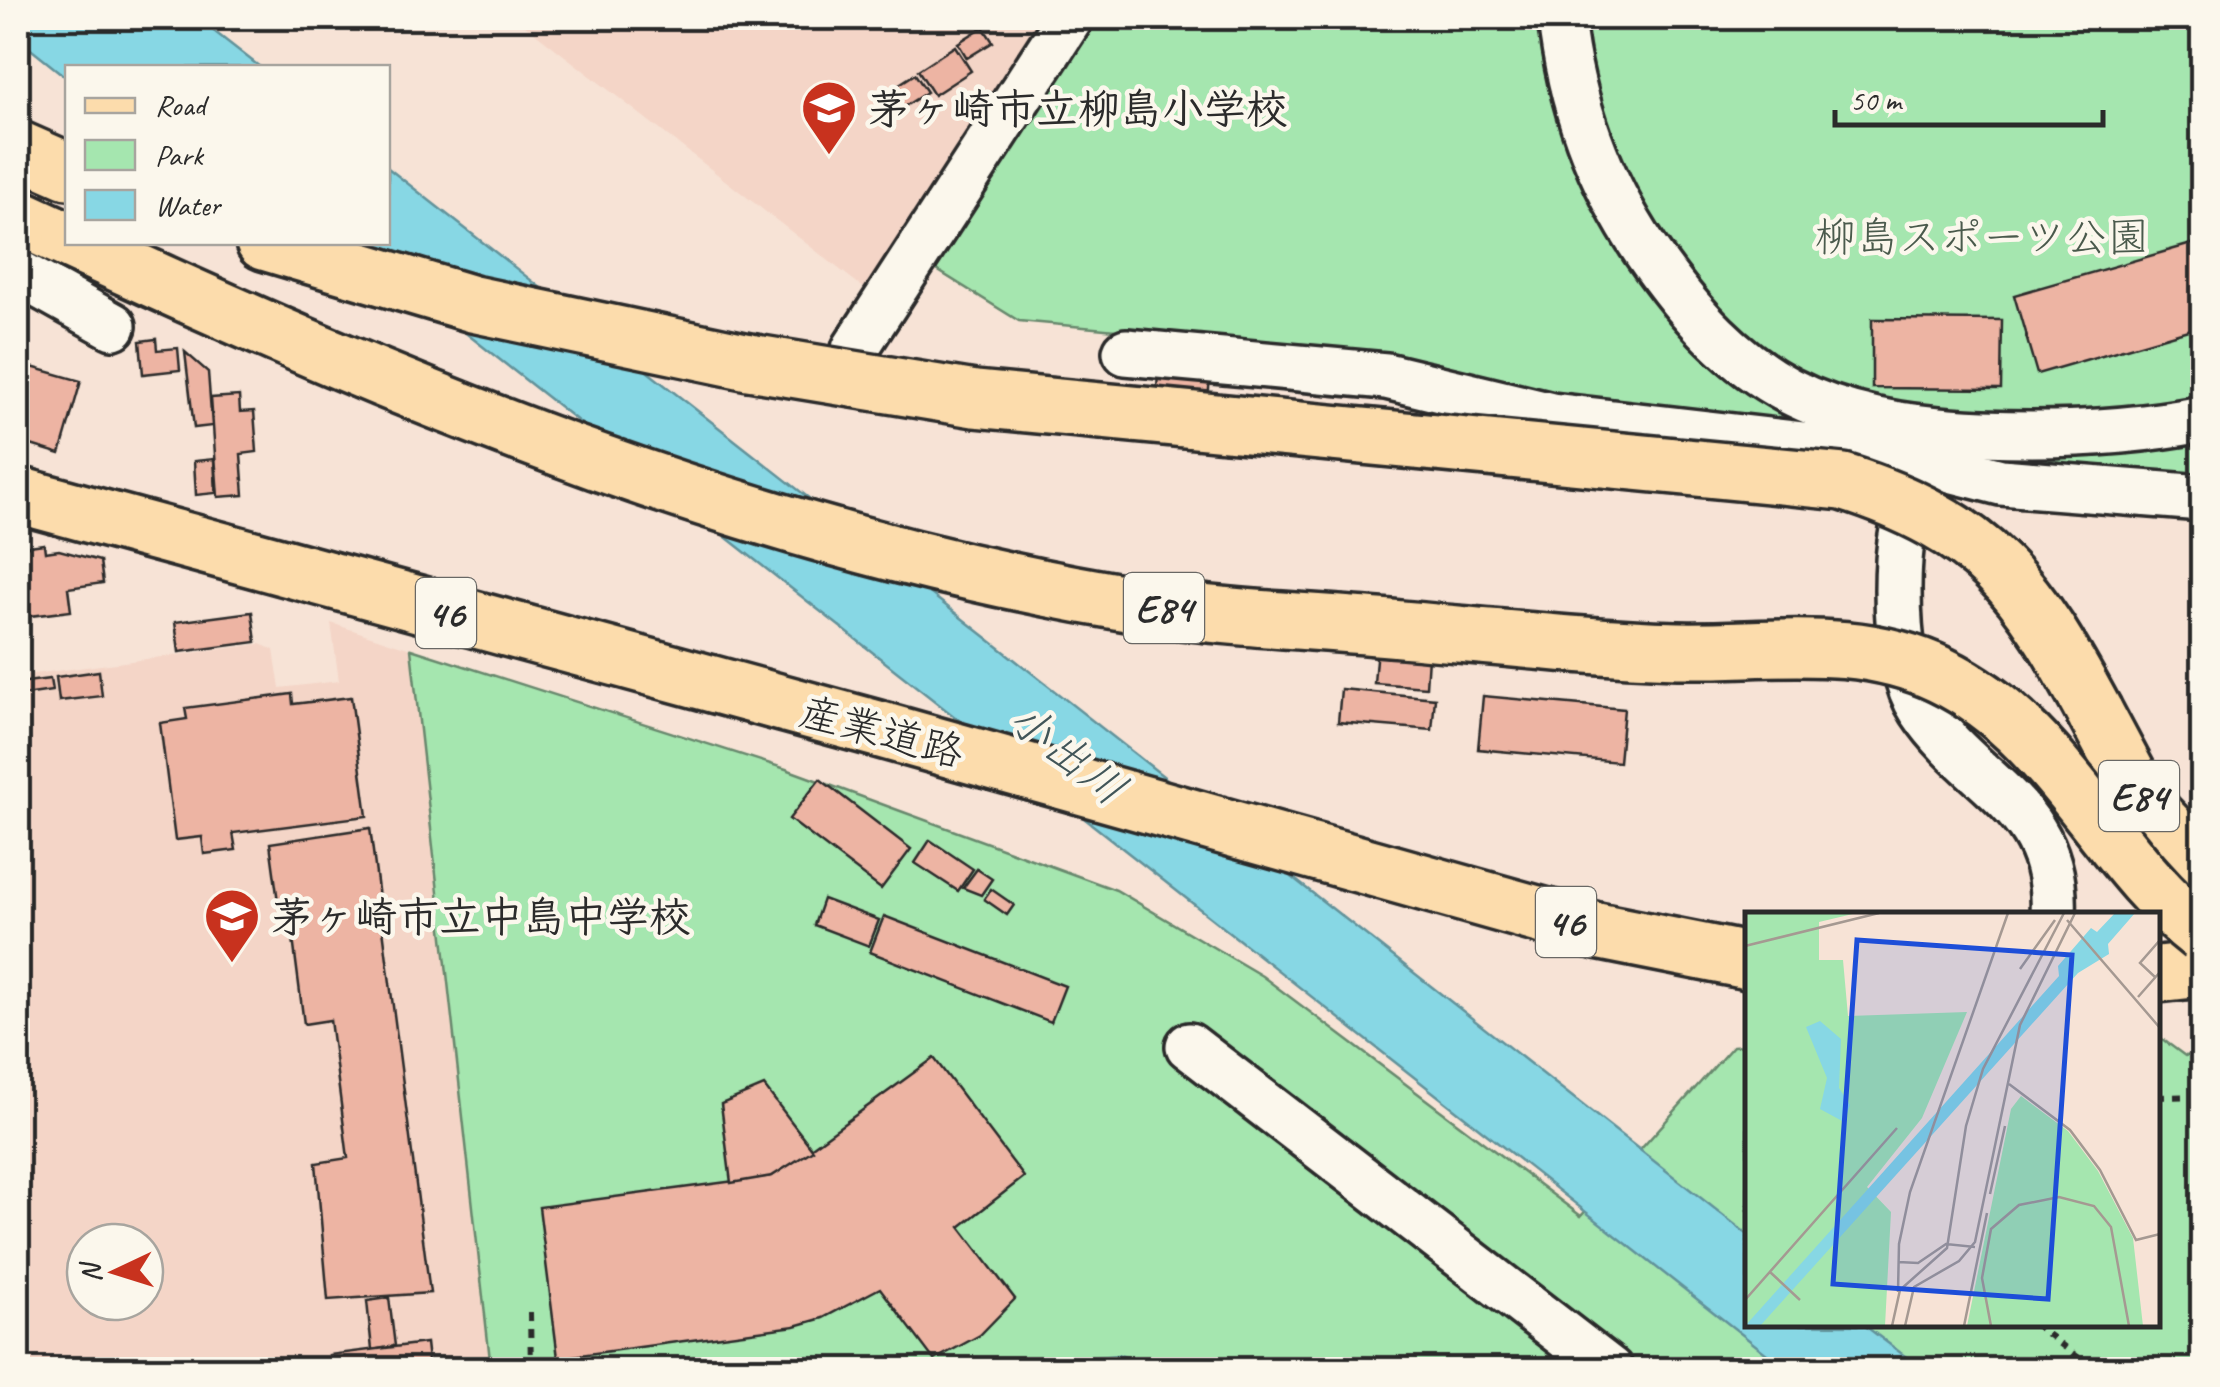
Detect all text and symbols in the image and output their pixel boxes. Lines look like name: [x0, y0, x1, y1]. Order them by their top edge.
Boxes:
legend: [65, 65, 390, 245]
scale bar: [1835, 65, 2102, 127]
school or university icon: 茅ヶ崎市立柳島小学校: [799, 78, 859, 157]
text: 50 m: [1850, 81, 1903, 119]
place label: 茅ヶ崎市立柳島小学校: [868, 83, 1288, 136]
text: Road: [155, 86, 209, 124]
text: Park: [155, 136, 205, 174]
text: Water: [155, 186, 222, 224]
park label: 柳島スポーツ公園: [1814, 211, 2150, 264]
road number: E84: [1124, 573, 1204, 643]
road number: 46: [416, 578, 476, 648]
street label: 産業道路: [794, 685, 970, 780]
water label: 小出川: [996, 690, 1138, 818]
road number: E84: [2099, 761, 2179, 831]
school or university icon: 茅ヶ崎市立中島中学校: [202, 886, 262, 965]
road number: 46: [1536, 887, 1596, 957]
place label: 茅ヶ崎市立中島中学校: [271, 891, 691, 944]
inset map: [1745, 912, 2160, 1327]
north arrow: [65, 1222, 165, 1322]
text: N: [72, 1259, 109, 1284]

